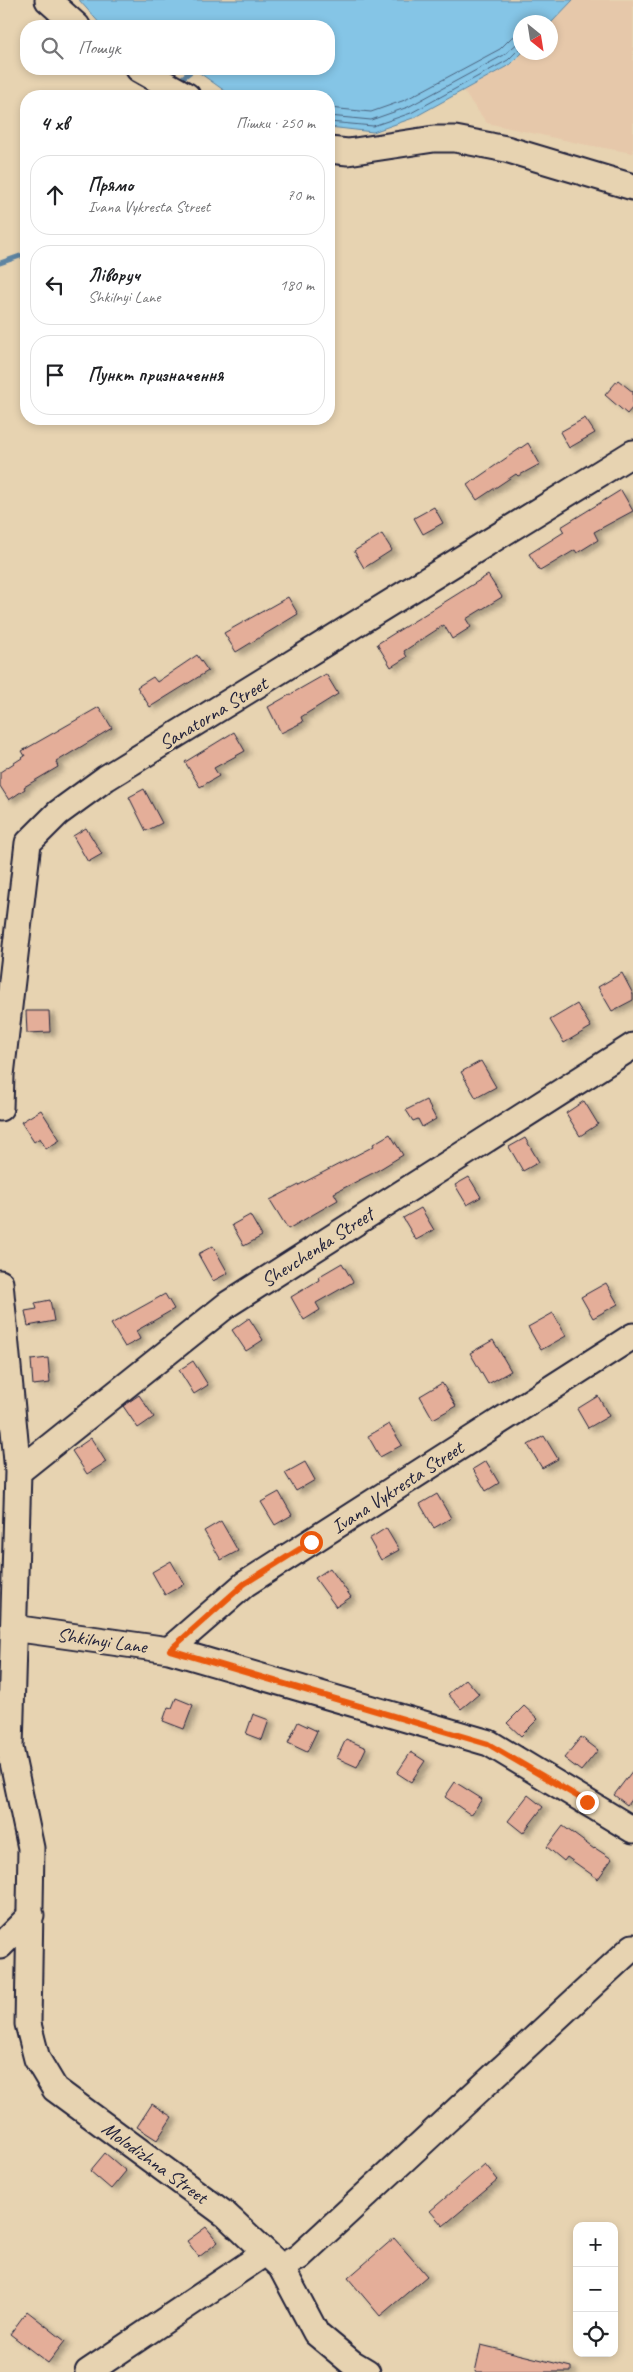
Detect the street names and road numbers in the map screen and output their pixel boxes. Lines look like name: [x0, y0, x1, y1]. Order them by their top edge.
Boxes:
street label: Sanatorna Street: [155, 670, 274, 756]
street label: Shevchenka Street: [257, 1200, 381, 1293]
street label: Ivana Vykresta Street: [327, 1434, 470, 1539]
street label: Shkilnyi Lane: [55, 1622, 150, 1659]
street label: Molodizhna Street: [97, 2116, 214, 2211]

